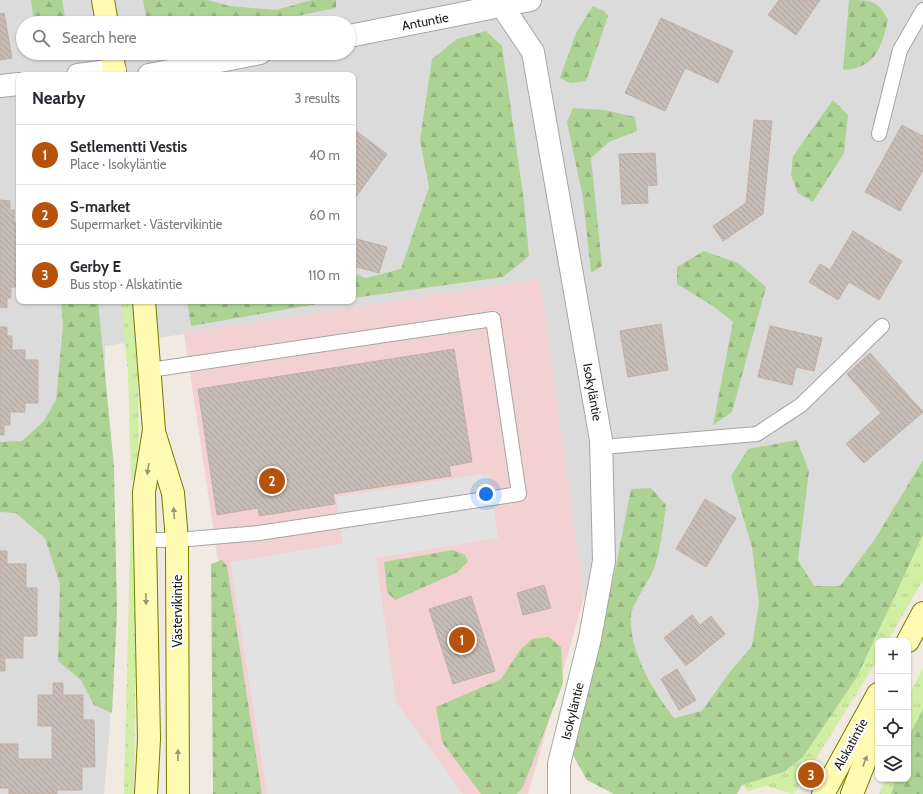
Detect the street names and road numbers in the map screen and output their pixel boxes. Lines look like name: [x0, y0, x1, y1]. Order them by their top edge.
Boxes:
street label: Antuntie: [400, 9, 450, 33]
street label: Isokyläntie: [580, 362, 606, 422]
street label: Västervikintie: [169, 574, 185, 647]
street label: Isokyläntie: [557, 680, 587, 741]
street label: Alskatintie: [829, 715, 871, 773]

